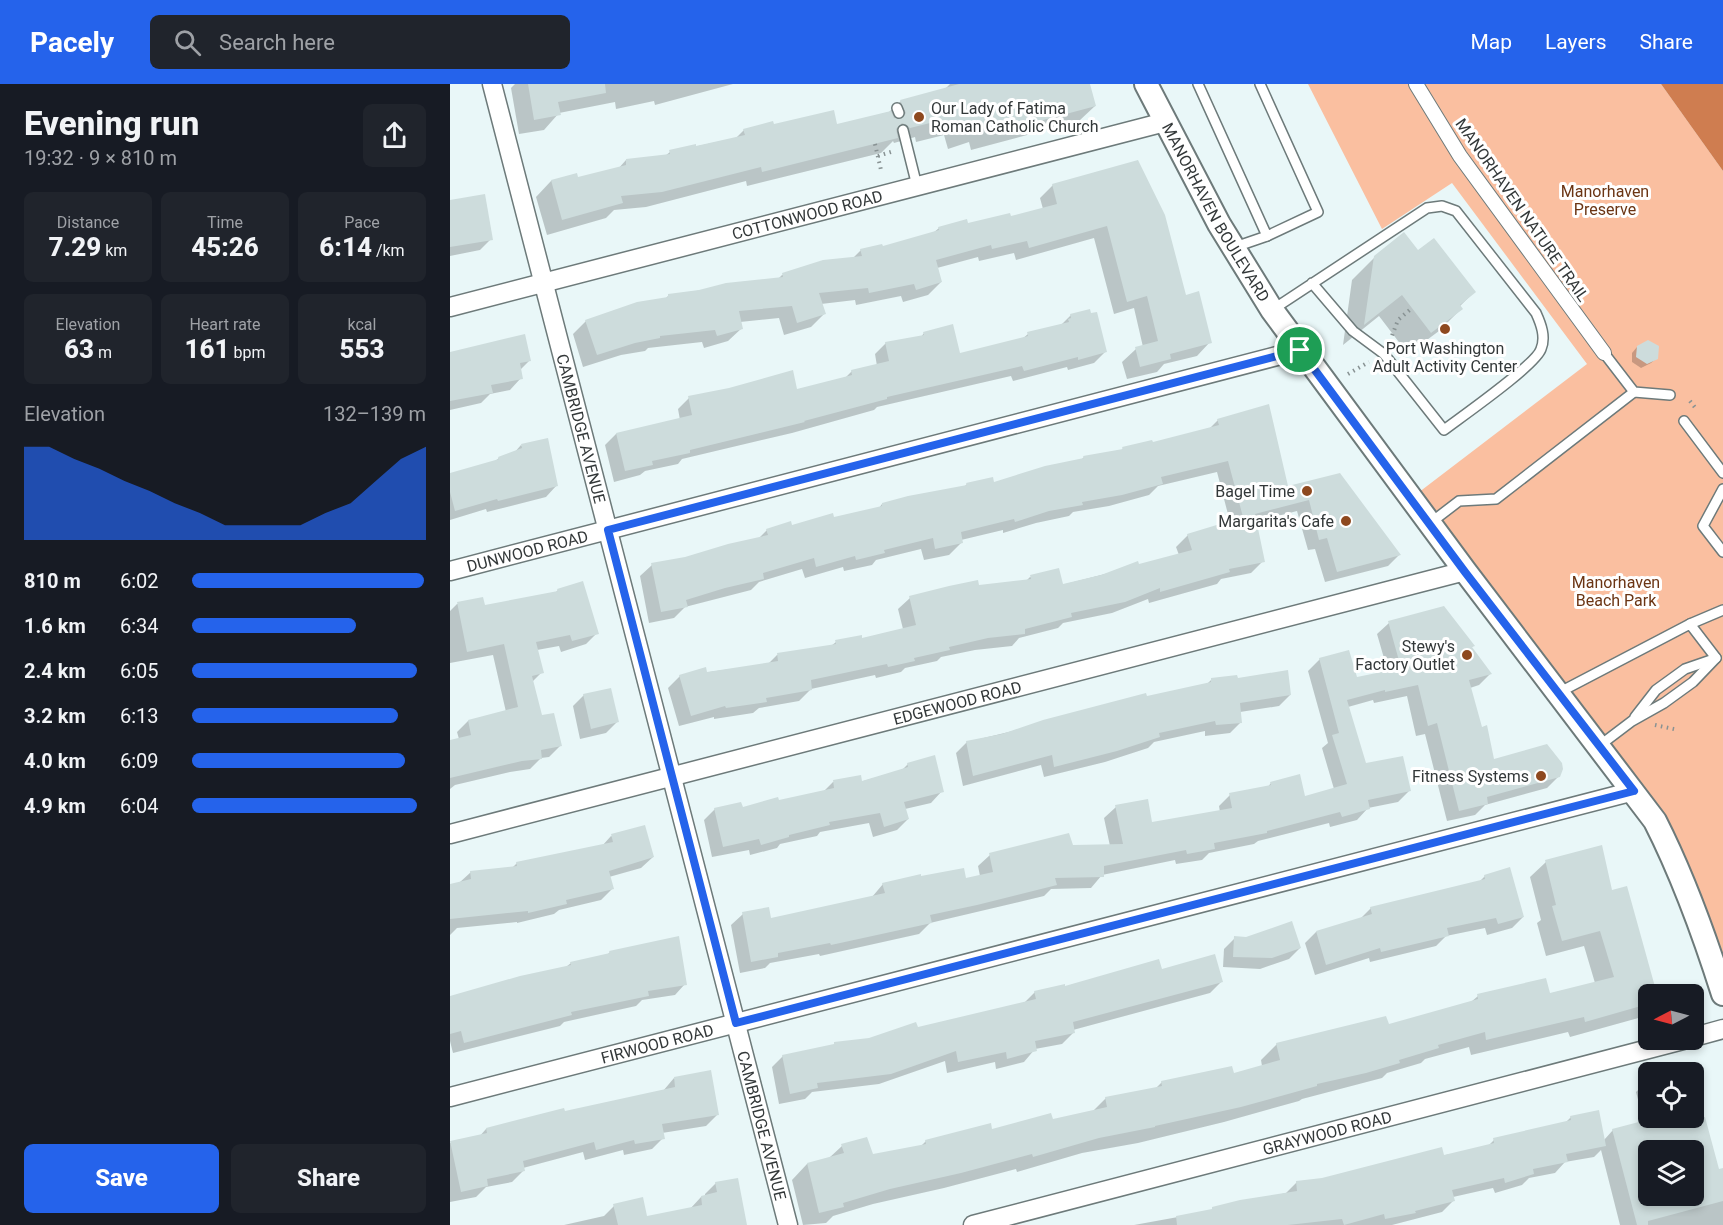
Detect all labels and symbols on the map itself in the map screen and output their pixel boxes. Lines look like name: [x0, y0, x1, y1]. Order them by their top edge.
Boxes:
place label: Our Lady of Fatima Roman Catholic Church: [931, 99, 1098, 136]
marker: Our Lady of Fatima Roman Catholic Church: [912, 110, 926, 124]
street label: MANORHAVEN NATURE TRAIL: [1451, 115, 1593, 306]
street label: MANORHAVEN BOULEVARD: [1158, 119, 1274, 305]
park label: Manorhaven Preserve: [1561, 182, 1649, 219]
street label: COTTONWOOD ROAD: [730, 186, 885, 243]
marker: Port Washington Adult Activity Center: [1438, 322, 1452, 336]
pin: [1274, 324, 1325, 375]
place label: Port Washington Adult Activity Center: [1373, 339, 1518, 376]
street label: CAMBRIDGE AVENUE: [553, 352, 610, 505]
place label: Bagel Time: [1215, 482, 1295, 501]
marker: Bagel Time: [1300, 484, 1314, 498]
place label: Margarita's Cafe: [1218, 512, 1334, 531]
marker: Margarita's Cafe: [1339, 514, 1353, 528]
street label: DUNWOOD ROAD: [465, 526, 590, 576]
park label: Manorhaven Beach Park: [1572, 573, 1660, 610]
place label: Stewy's Factory Outlet: [1355, 637, 1455, 674]
marker: Stewy's Factory Outlet: [1460, 648, 1474, 662]
street label: EDGEWOOD ROAD: [891, 677, 1023, 728]
place label: Fitness Systems: [1412, 767, 1529, 786]
marker: Fitness Systems: [1534, 769, 1548, 783]
north arrow: [1638, 984, 1704, 1050]
street label: FIRWOOD ROAD: [599, 1020, 715, 1067]
street label: CAMBRIDGE AVENUE: [734, 1049, 791, 1202]
street label: GRAYWOOD ROAD: [1261, 1107, 1394, 1159]

